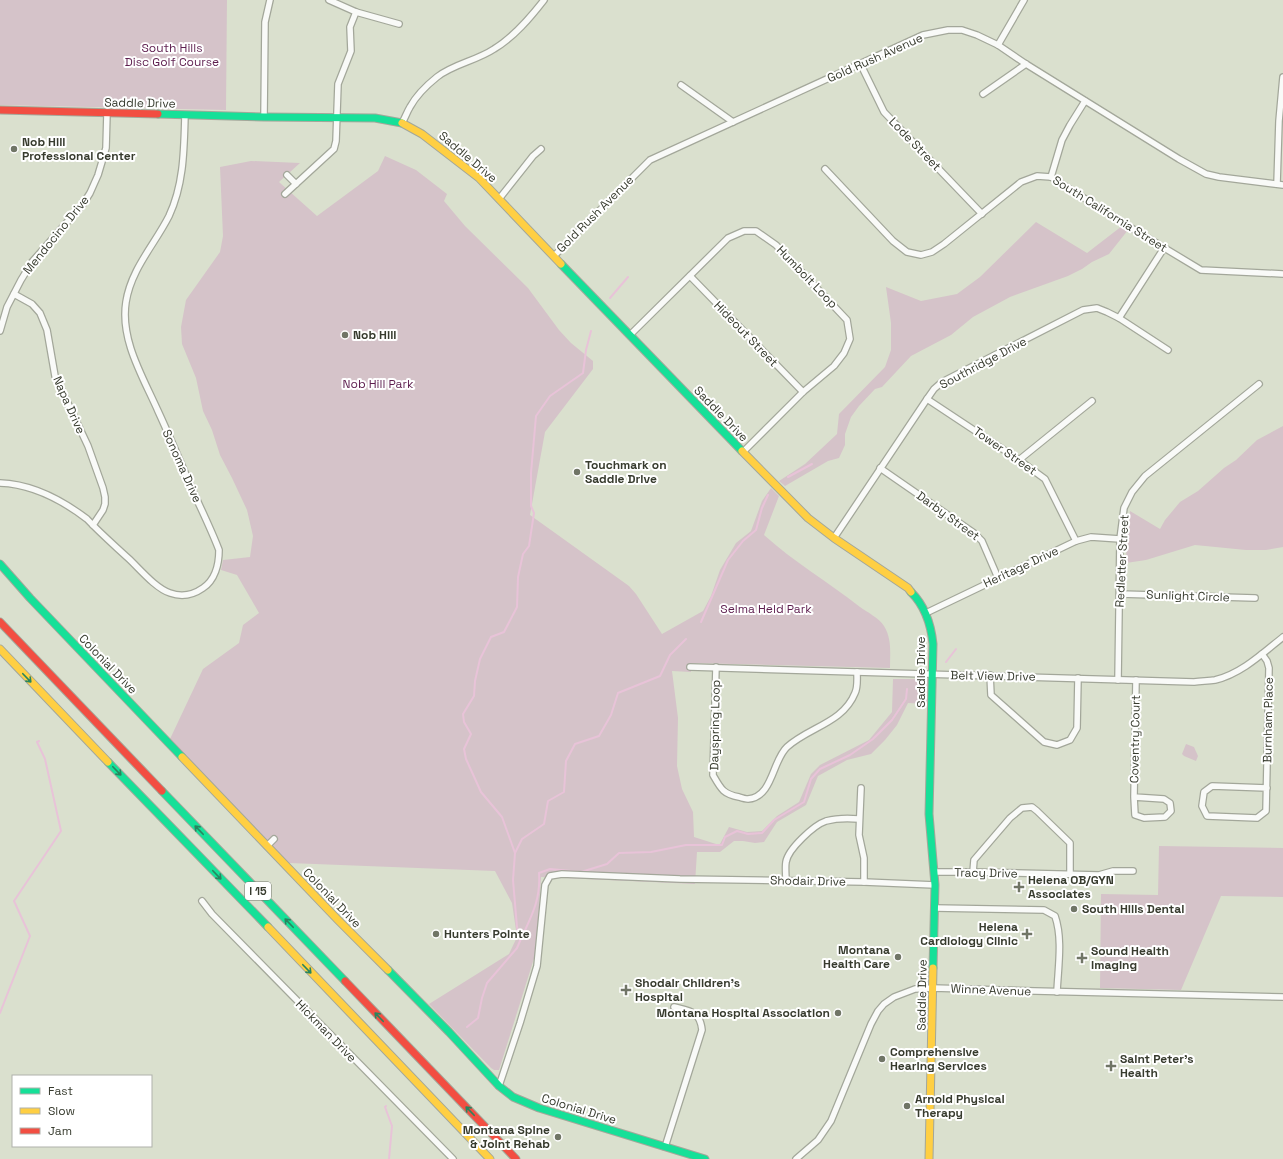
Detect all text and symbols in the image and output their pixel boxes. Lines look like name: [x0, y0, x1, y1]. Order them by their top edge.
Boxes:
street label: Gold Rush Avenue: [825, 30, 925, 86]
park label: South Hills Disc Golf Course: [125, 40, 219, 70]
street label: Saddle Drive: [104, 94, 176, 112]
street label: Lode Street: [885, 114, 945, 174]
street label: Saddle Drive: [435, 128, 501, 186]
place label: Nob Hill Professional Center: [22, 134, 136, 164]
marker: Nob Hill Professional Center: [9, 144, 19, 154]
street label: Gold Rush Avenue: [553, 172, 637, 256]
street label: South California Street: [1050, 172, 1170, 256]
street label: Mendocino Drive: [19, 192, 93, 278]
street label: Humbolt Loop: [773, 242, 841, 312]
street label: Hideout Street: [710, 298, 782, 370]
place label: Nob Hill: [353, 327, 397, 343]
marker: Nob Hill: [340, 330, 350, 340]
street label: Southridge Drive: [936, 333, 1030, 393]
street label: Napa Drive: [49, 374, 89, 436]
park label: Nob Hill Park: [343, 376, 414, 392]
street label: Saddle Drive: [690, 383, 752, 445]
street label: Tower Street: [970, 423, 1040, 479]
street label: Sonoma Drive: [159, 427, 205, 505]
place label: Touchmark on Saddle Drive: [585, 457, 667, 487]
marker: Touchmark on Saddle Drive: [572, 467, 582, 477]
street label: Darby Street: [913, 488, 983, 544]
street label: Redletter Street: [1112, 514, 1132, 608]
street label: Heritage Drive: [981, 543, 1061, 591]
street label: Sunlight Circle: [1146, 587, 1230, 605]
park label: Selma Held Park: [720, 601, 812, 617]
street label: Colonial Drive: [75, 631, 141, 697]
street label: Saddle Drive: [913, 636, 929, 708]
street label: Belt View Drive: [950, 667, 1036, 685]
one-way arrow: [22, 672, 31, 682]
street label: Burnham Place: [1259, 677, 1277, 763]
street label: Dayspring Loop: [706, 679, 724, 771]
street label: Coventry Court: [1126, 695, 1144, 783]
one-way arrow: [112, 766, 122, 776]
one-way arrow: [194, 825, 204, 835]
street label: Tracy Drive: [954, 864, 1018, 882]
street label: Colonial Drive: [299, 865, 365, 931]
one-way arrow: [212, 870, 222, 880]
street label: Shodair Drive: [770, 872, 846, 890]
place label: Helena OB/GYN Associates: [1028, 872, 1114, 902]
marker: Helena OB/GYN Associates: [1013, 881, 1025, 893]
road number: I 15: [245, 882, 271, 900]
place label: South Hills Dental: [1082, 901, 1184, 917]
marker: South Hills Dental: [1069, 904, 1079, 914]
one-way arrow: [284, 918, 294, 928]
place label: Helena Cardiology Clinic: [920, 919, 1018, 949]
place label: Hunters Pointe: [444, 926, 530, 942]
marker: Helena Cardiology Clinic: [1021, 928, 1033, 940]
marker: Hunters Pointe: [431, 929, 441, 939]
place label: Montana Health Care: [823, 942, 890, 972]
place label: Sound Health Imaging: [1091, 943, 1169, 973]
marker: Montana Health Care: [893, 952, 903, 962]
marker: Sound Health Imaging: [1076, 952, 1088, 964]
street label: Saddle Drive: [913, 959, 931, 1031]
one-way arrow: [302, 964, 312, 974]
place label: Shodair Children's Hospital: [635, 975, 740, 1005]
street label: Winne Avenue: [950, 981, 1032, 999]
marker: Shodair Children's Hospital: [620, 984, 632, 996]
street label: Hickman Drive: [292, 996, 360, 1066]
place label: Montana Hospital Association: [657, 1005, 830, 1021]
marker: Montana Hospital Association: [833, 1008, 843, 1018]
one-way arrow: [375, 1012, 384, 1022]
place label: Comprehensive Hearing Services: [890, 1044, 987, 1074]
place label: Saint Peter's Health: [1120, 1051, 1194, 1081]
marker: Comprehensive Hearing Services: [877, 1054, 887, 1064]
marker: Saint Peter's Health: [1105, 1060, 1117, 1072]
legend: [12, 1075, 152, 1147]
text: Fast: [48, 1083, 73, 1099]
street label: Colonial Drive: [540, 1090, 618, 1128]
place label: Arnold Physical Therapy: [915, 1091, 1005, 1121]
marker: Arnold Physical Therapy: [902, 1101, 912, 1111]
text: Slow: [48, 1103, 75, 1119]
one-way arrow: [465, 1106, 474, 1116]
place label: Montana Spine & Joint Rehab: [463, 1122, 550, 1152]
text: Jam: [48, 1123, 72, 1139]
marker: Montana Spine & Joint Rehab: [553, 1132, 563, 1142]

